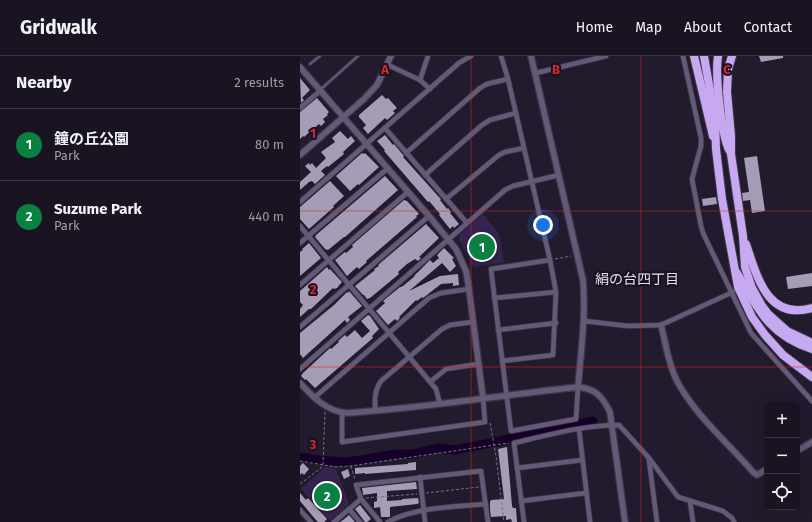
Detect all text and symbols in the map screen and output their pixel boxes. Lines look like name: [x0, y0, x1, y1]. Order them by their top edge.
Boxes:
text: Gridwalk: [20, 16, 97, 39]
text: Home: [576, 19, 613, 36]
text: Map: [635, 19, 662, 36]
text: About: [684, 19, 722, 36]
text: Contact: [744, 19, 792, 36]
text: A: [380, 62, 389, 77]
text: B: [552, 62, 560, 77]
text: C: [723, 62, 731, 77]
text: Nearby: [16, 72, 71, 93]
text: 2 results: [234, 75, 284, 90]
text: 1: [310, 126, 316, 141]
text: 鐘の丘公園: [54, 130, 129, 148]
text: 1: [26, 137, 32, 152]
text: 80 m: [255, 137, 284, 152]
text: Park: [54, 148, 80, 163]
text: Suzume Park: [54, 200, 142, 218]
text: 2: [26, 209, 32, 224]
text: 440 m: [248, 209, 284, 224]
your location: [533, 215, 553, 235]
text: Park: [54, 218, 80, 233]
pin: 1: [469, 232, 495, 262]
district label: 絹の台四丁目: [595, 271, 679, 288]
text: 2: [310, 282, 317, 297]
map controls: [764, 402, 800, 510]
button: +: [764, 402, 800, 438]
text: 3: [309, 437, 317, 452]
button: −: [764, 438, 800, 474]
button: locate: [764, 474, 800, 510]
pin: 2: [314, 481, 340, 511]

